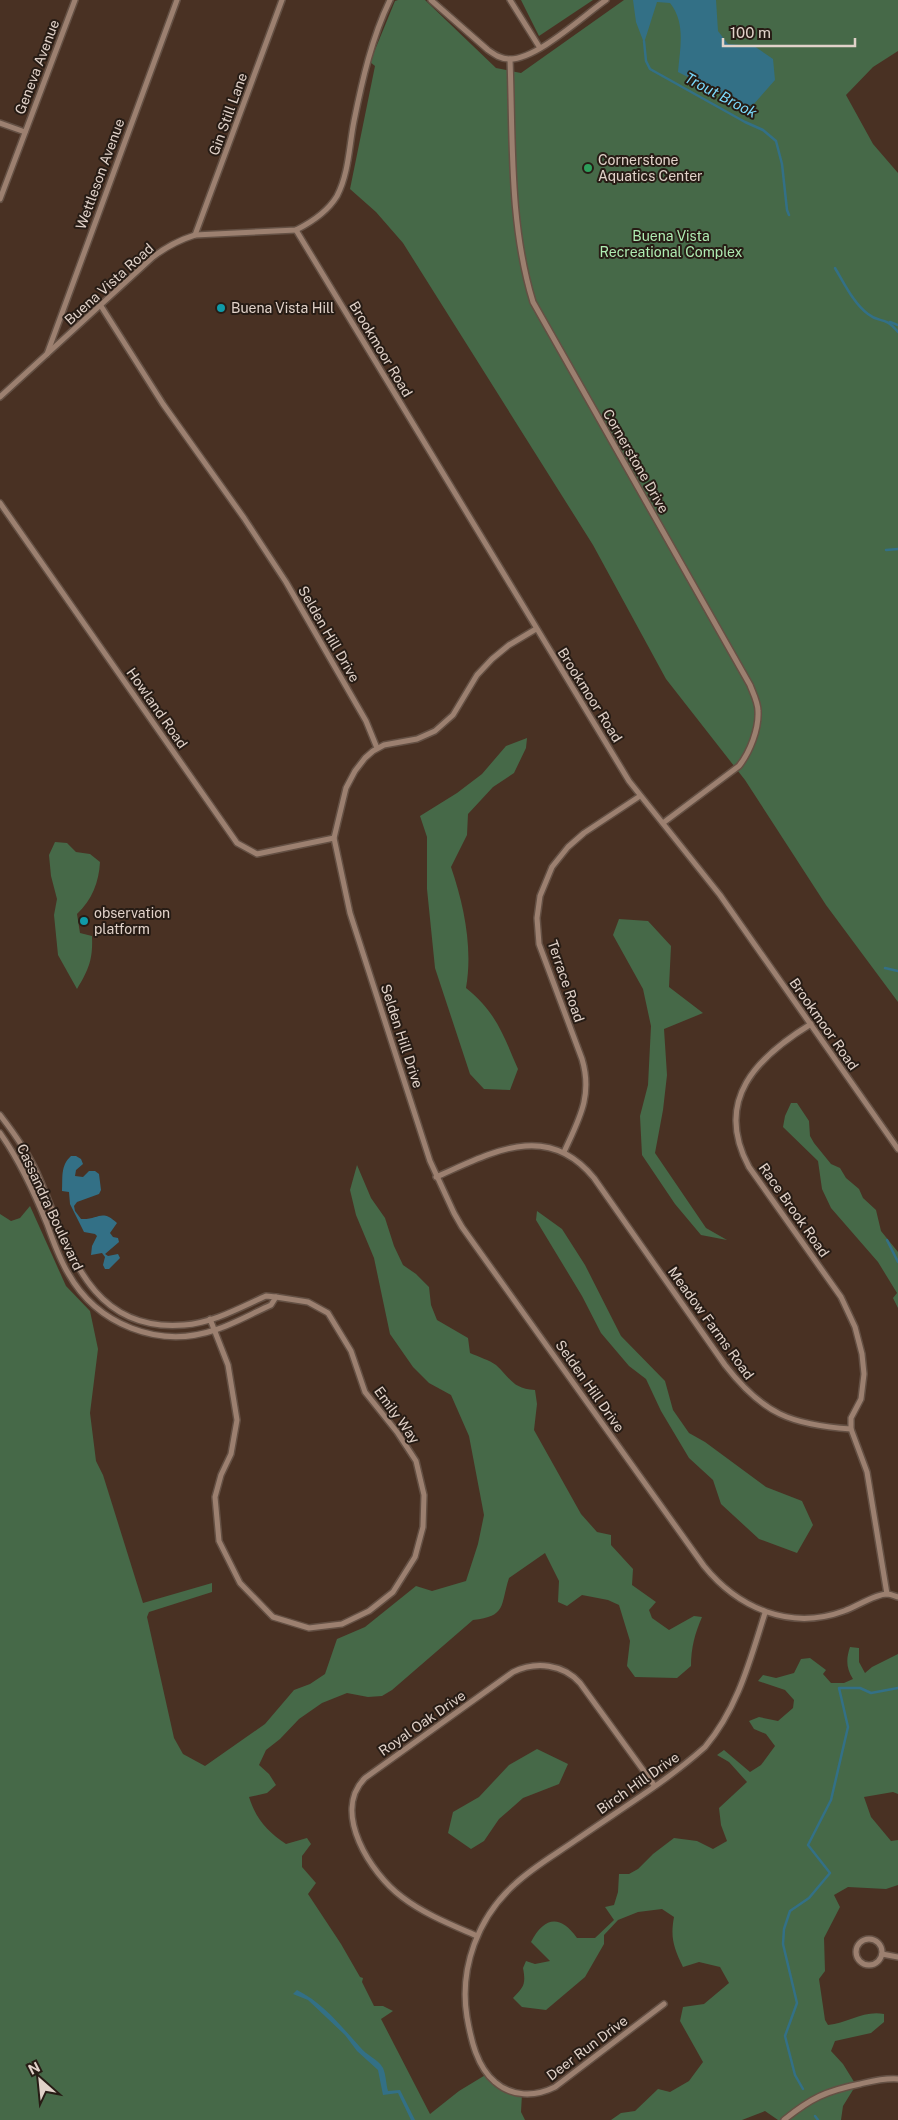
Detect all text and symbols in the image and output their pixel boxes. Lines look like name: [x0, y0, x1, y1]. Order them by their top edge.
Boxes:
scale bar: [723, 15, 856, 47]
street label: Geneva Avenue: [12, 17, 62, 117]
text: 100 m: [730, 24, 771, 41]
water label: Trout Brook: [682, 69, 761, 121]
street label: Gin Still Lane: [206, 70, 250, 157]
street label: Wettleson Avenue: [72, 116, 128, 232]
place label: Cornerstone Aquatics Center: [598, 152, 703, 184]
marker: Cornerstone Aquatics Center: [582, 162, 594, 174]
park label: Buena Vista Recreational Complex: [600, 228, 742, 260]
street label: Buena Vista Road: [61, 240, 157, 328]
street label: Brookmoor Road: [346, 298, 416, 400]
place label: Buena Vista Hill: [231, 300, 334, 316]
marker: Buena Vista Hill: [215, 302, 227, 314]
street label: Cornerstone Drive: [600, 406, 672, 516]
street label: Selden Hill Drive: [295, 583, 363, 685]
street label: Brookmoor Road: [554, 645, 626, 745]
street label: Howland Road: [123, 665, 191, 751]
place label: observation platform: [94, 905, 170, 937]
marker: observation platform: [78, 915, 90, 927]
street label: Terrace Road: [544, 938, 588, 1024]
street label: Brookmoor Road: [786, 975, 862, 1073]
street label: Selden Hill Drive: [378, 982, 426, 1090]
street label: Cassandra Boulevard: [14, 1141, 86, 1273]
street label: Race Brook Road: [756, 1160, 832, 1260]
street label: Meadow Farms Road: [665, 1264, 757, 1382]
street label: Selden Hill Drive: [552, 1337, 628, 1435]
street label: Emily Way: [371, 1383, 423, 1447]
street label: Royal Oak Drive: [375, 1687, 469, 1759]
street label: Birch Hill Drive: [594, 1749, 682, 1817]
street label: Deer Run Drive: [543, 2012, 631, 2084]
north arrow: [15, 2055, 65, 2105]
text: N: [26, 2059, 43, 2078]

